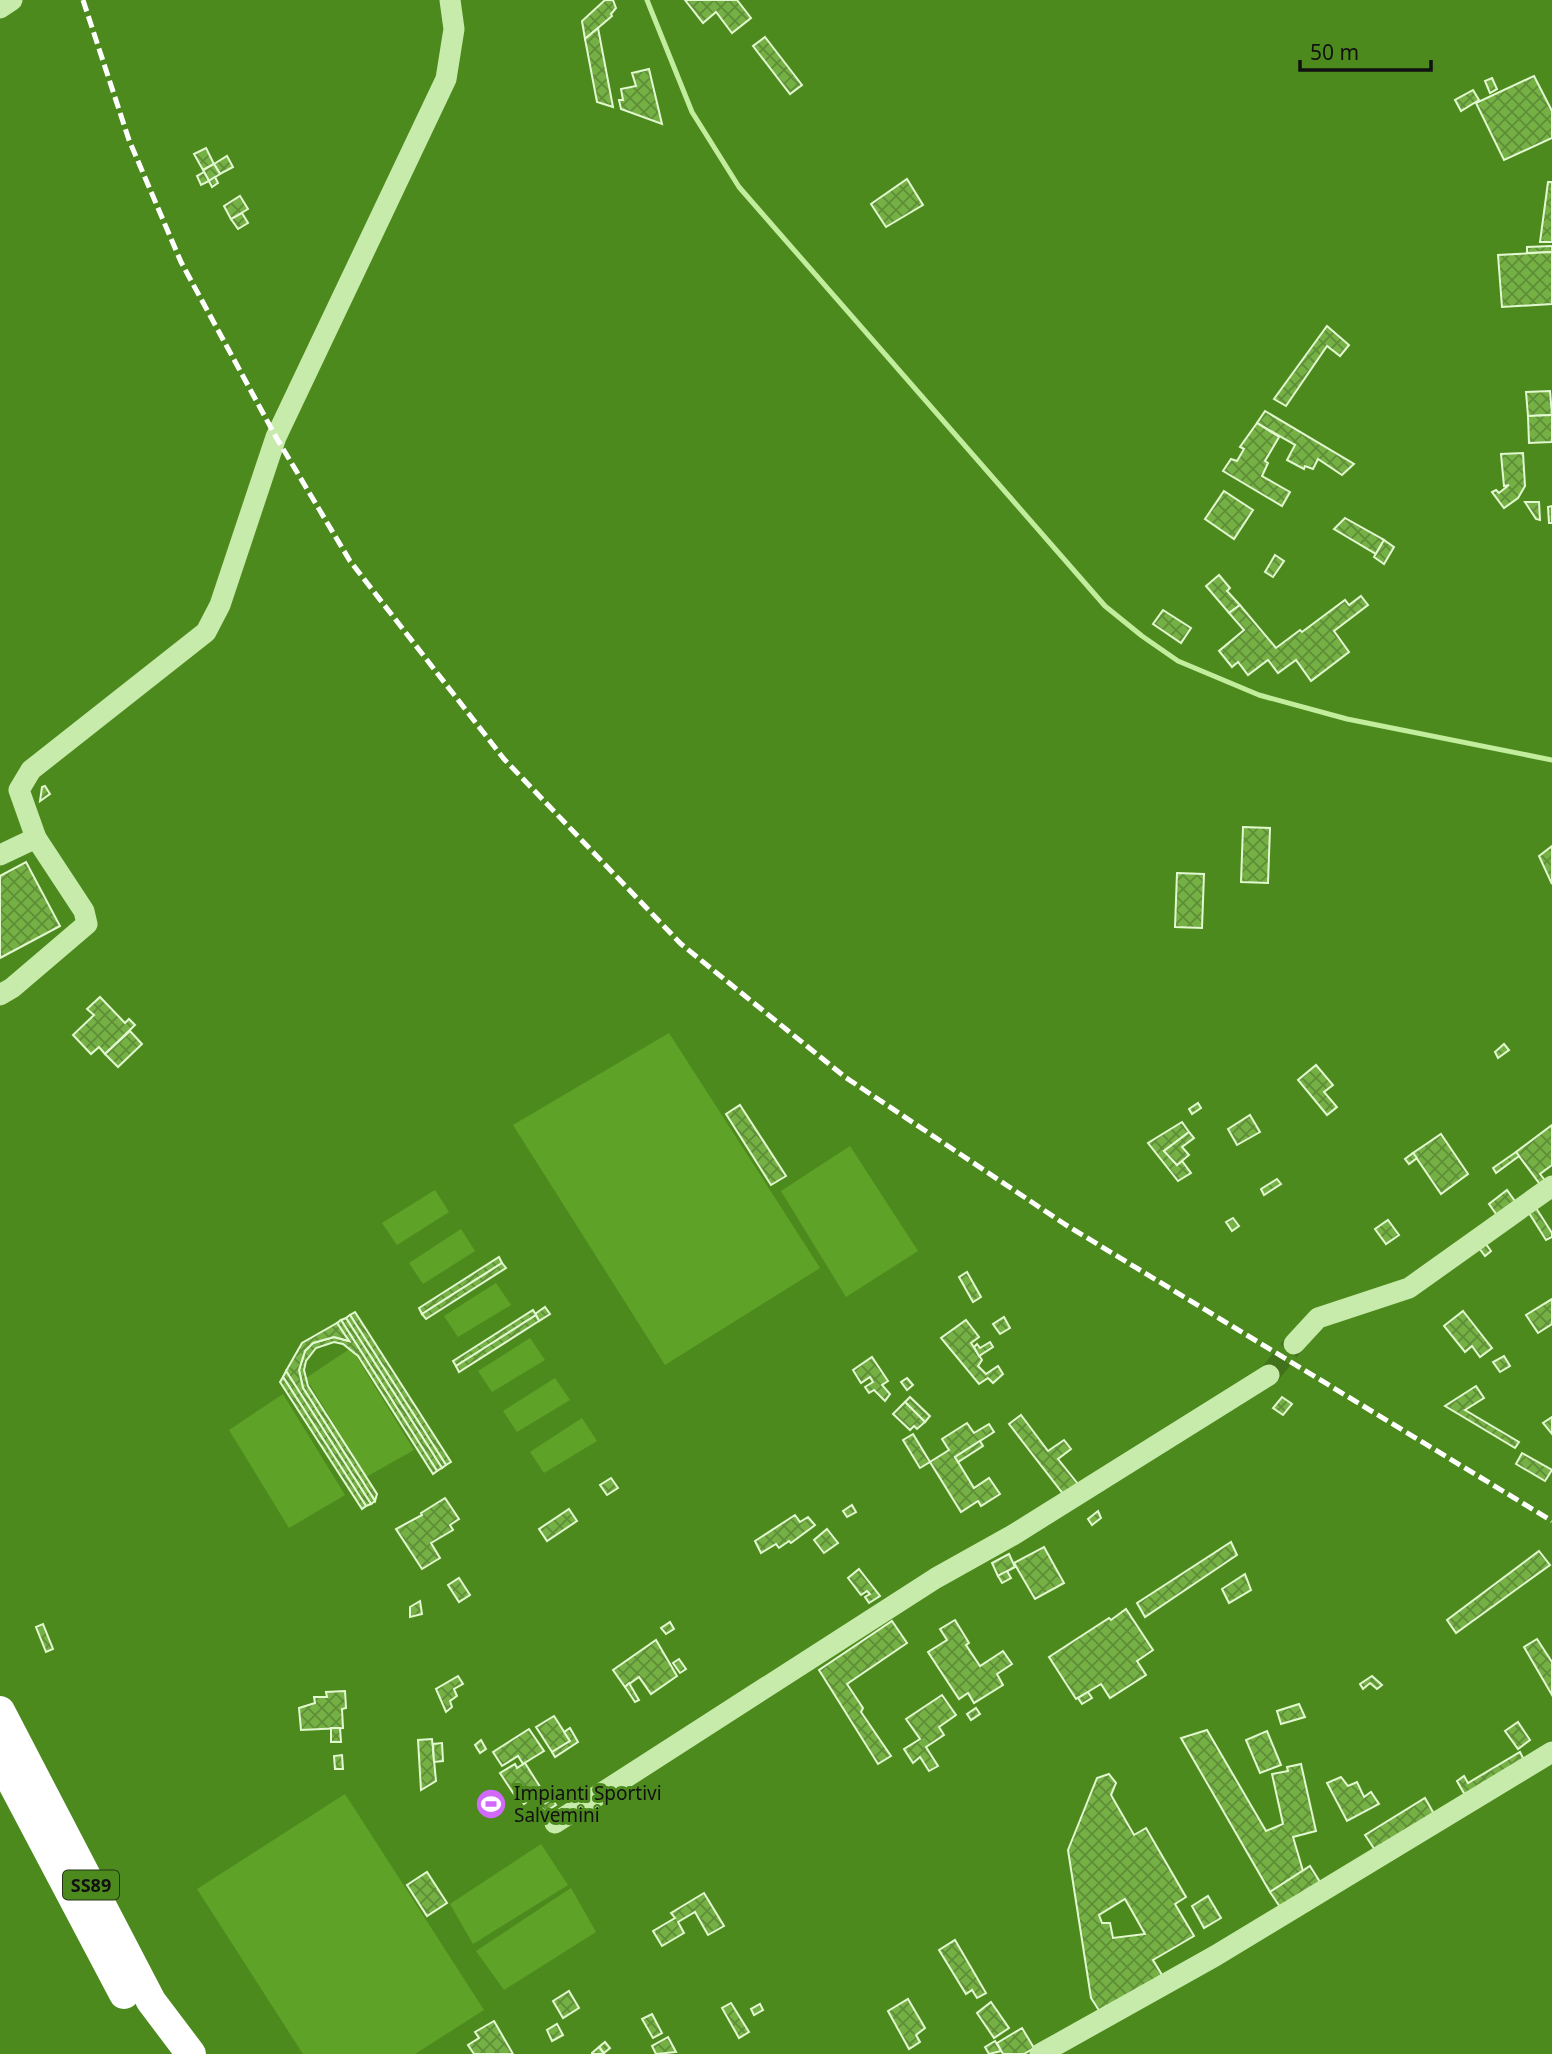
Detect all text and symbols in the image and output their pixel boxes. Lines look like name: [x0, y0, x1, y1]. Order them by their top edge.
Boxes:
scale bar: [1300, 28, 1431, 72]
text: 50 m: [1310, 38, 1359, 66]
place label: Impianti Sportivi Salvemini: [514, 1780, 662, 1828]
sports icon: Impianti Sportivi Salvemini: [474, 1787, 508, 1821]
road number: SS89: [63, 1870, 119, 1899]

